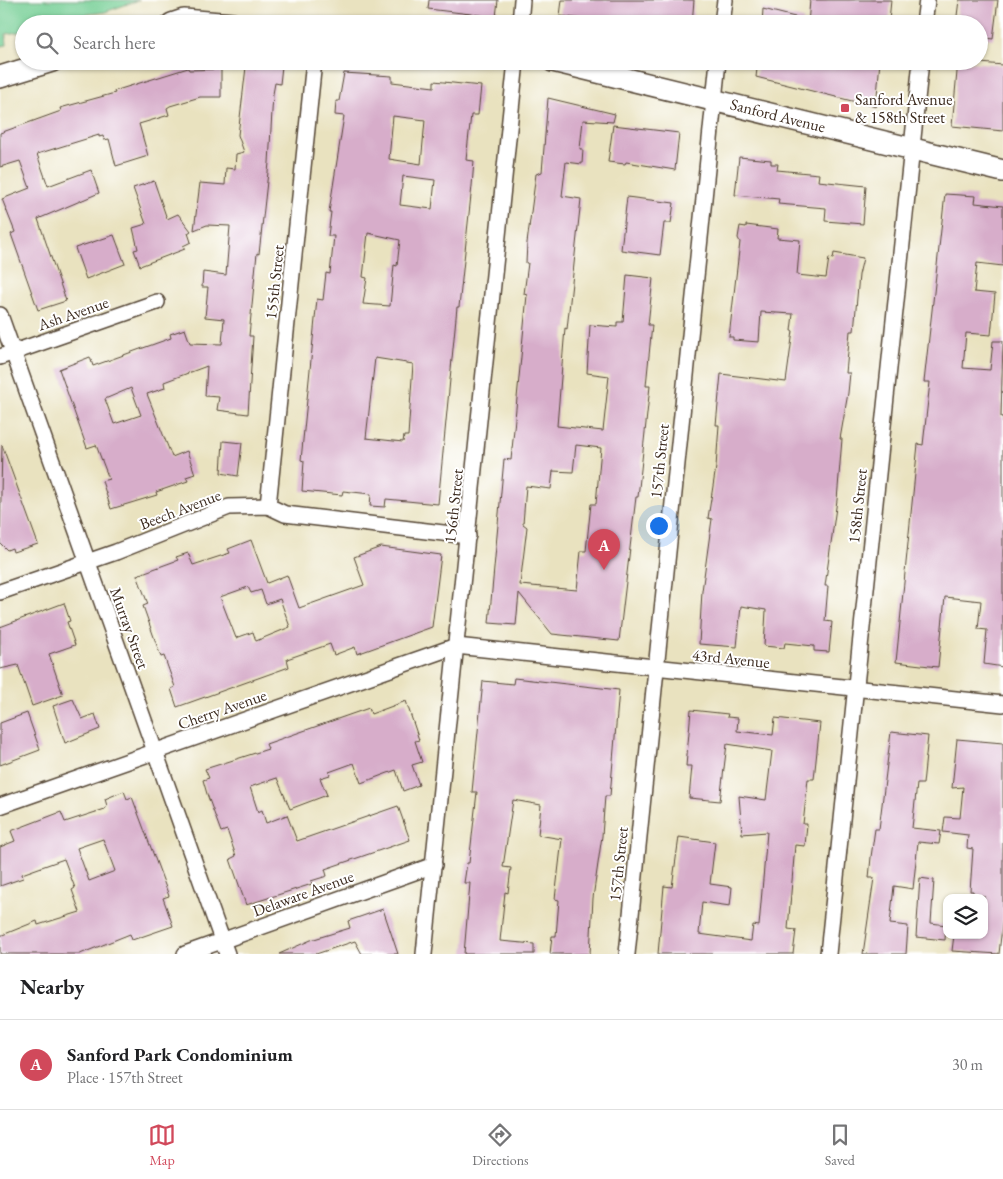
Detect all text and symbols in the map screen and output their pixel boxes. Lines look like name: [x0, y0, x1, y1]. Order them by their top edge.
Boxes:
search box: [15, 15, 988, 70]
icon: search: [33, 29, 61, 57]
text: Search here: [73, 30, 155, 55]
place label: Sanford Avenue & 158th Street: [855, 89, 952, 128]
street label: Sanford Avenue: [728, 94, 828, 137]
marker: Sanford Avenue & 158th Street: [839, 102, 851, 114]
street label: 155th Street: [260, 244, 289, 320]
street label: Ash Avenue: [34, 292, 111, 336]
street label: 157th Street: [645, 423, 674, 499]
street label: 156th Street: [439, 468, 468, 544]
street label: 158th Street: [843, 468, 872, 544]
street label: Beech Avenue: [137, 484, 224, 535]
your location: [646, 513, 672, 539]
pin: A: [588, 529, 620, 570]
street label: Murray Street: [105, 585, 154, 672]
street label: 43rd Avenue: [691, 644, 771, 673]
street label: Cherry Avenue: [175, 684, 269, 734]
street label: 157th Street: [604, 826, 633, 902]
street label: Delaware Avenue: [250, 865, 357, 921]
map controls: [943, 894, 988, 939]
button: layers: [943, 894, 988, 939]
text: Nearby: [20, 973, 84, 1000]
text: Sanford Park Condominium: [67, 1042, 293, 1067]
text: A: [30, 1054, 42, 1075]
text: 30 m: [952, 1054, 983, 1075]
text: Place · 157th Street: [67, 1067, 183, 1088]
tab: Map: [148, 1121, 176, 1169]
tab: Directions: [472, 1121, 529, 1169]
tab: Saved: [825, 1121, 855, 1169]

